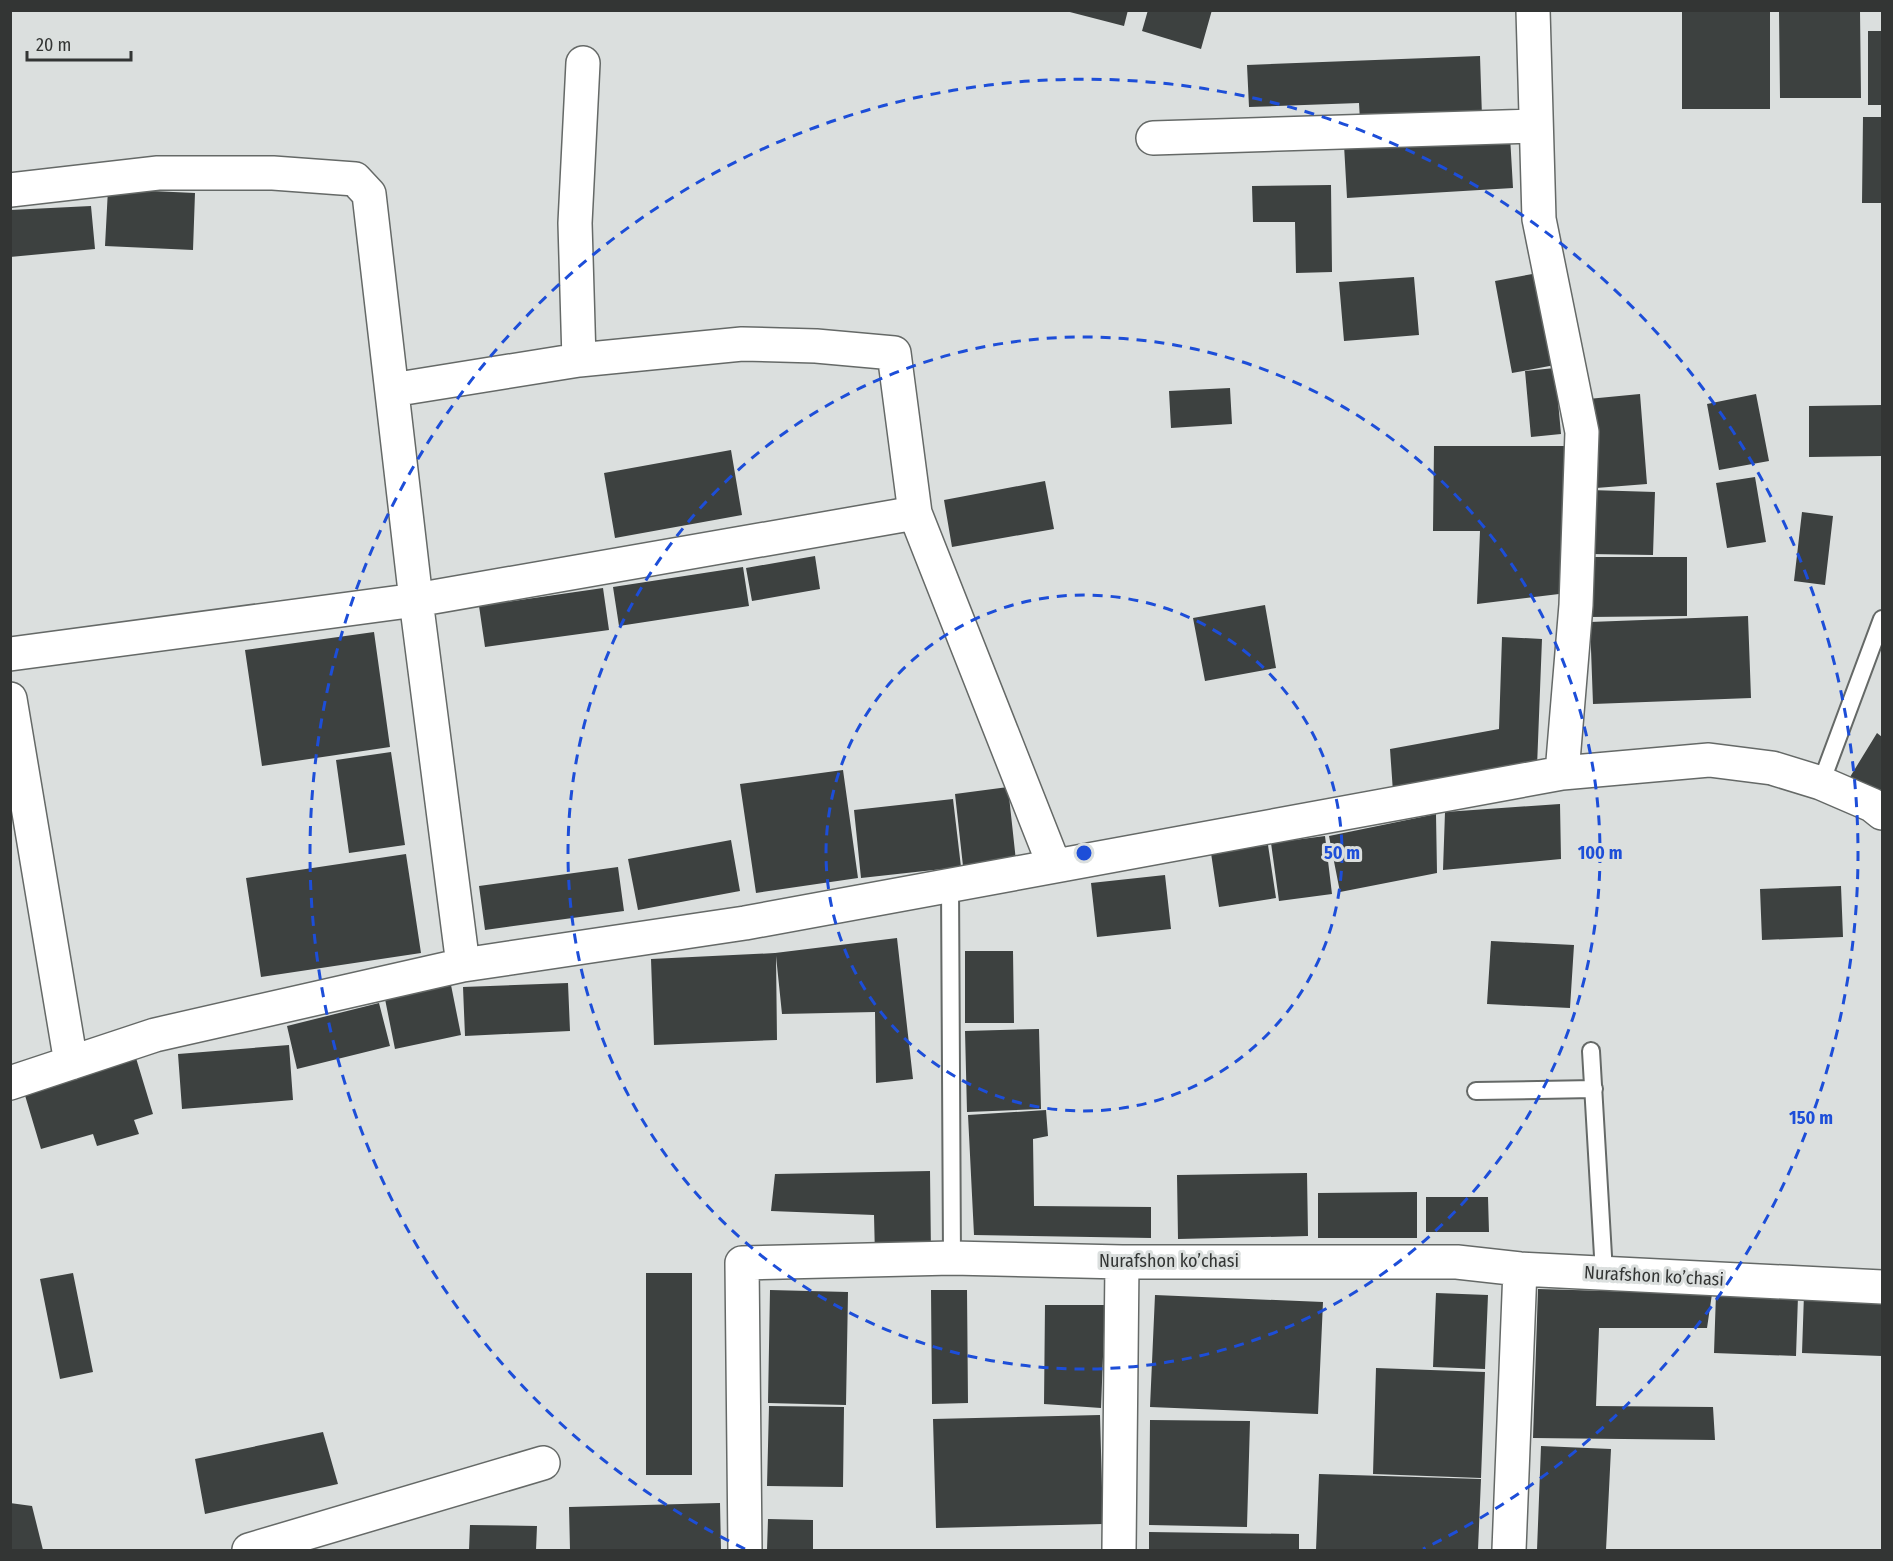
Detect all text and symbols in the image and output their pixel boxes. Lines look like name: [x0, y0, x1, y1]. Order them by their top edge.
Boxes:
scale bar: [27, 24, 130, 62]
text: 20 m: [36, 34, 71, 56]
text: 50 m: [1324, 842, 1360, 864]
text: 100 m: [1578, 842, 1622, 864]
centre of rings: [1074, 843, 1094, 863]
text: 150 m: [1789, 1107, 1833, 1129]
street label: Nurafshon ko’chasi: [1099, 1250, 1239, 1272]
street label: Nurafshon ko’chasi: [1584, 1261, 1724, 1291]

